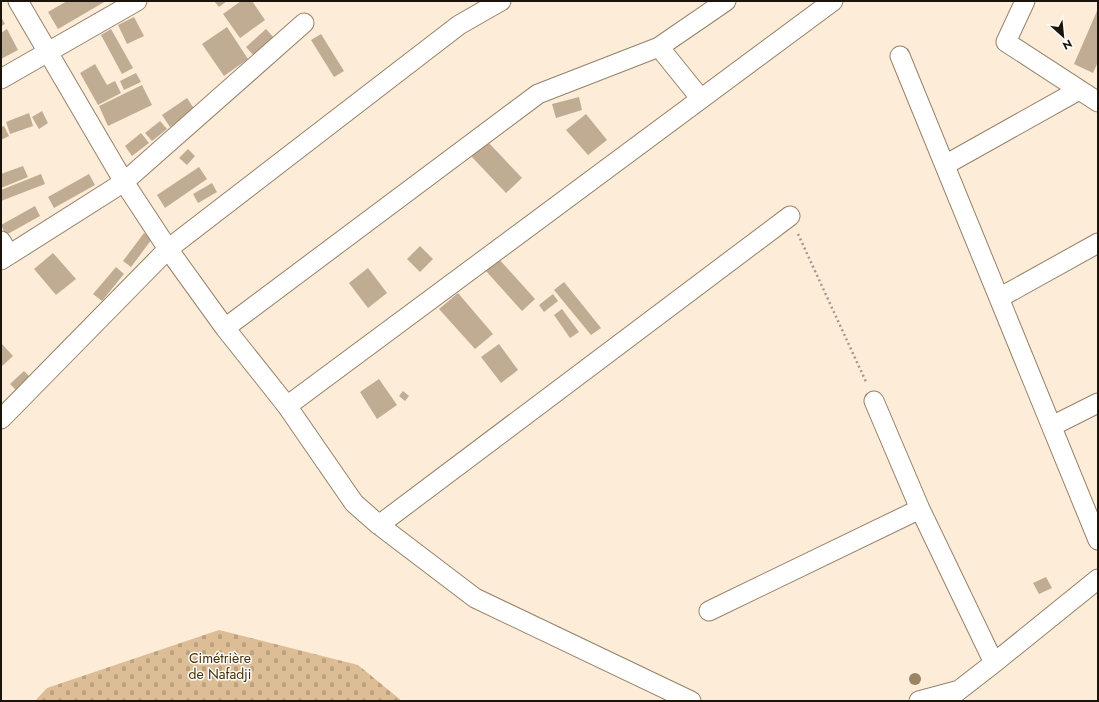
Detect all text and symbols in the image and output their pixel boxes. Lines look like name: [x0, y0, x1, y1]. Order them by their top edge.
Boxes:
north arrow: [1043, 16, 1083, 56]
text: N: [1060, 36, 1075, 54]
park label: Cimétrière de Nafadji: [189, 648, 251, 684]

